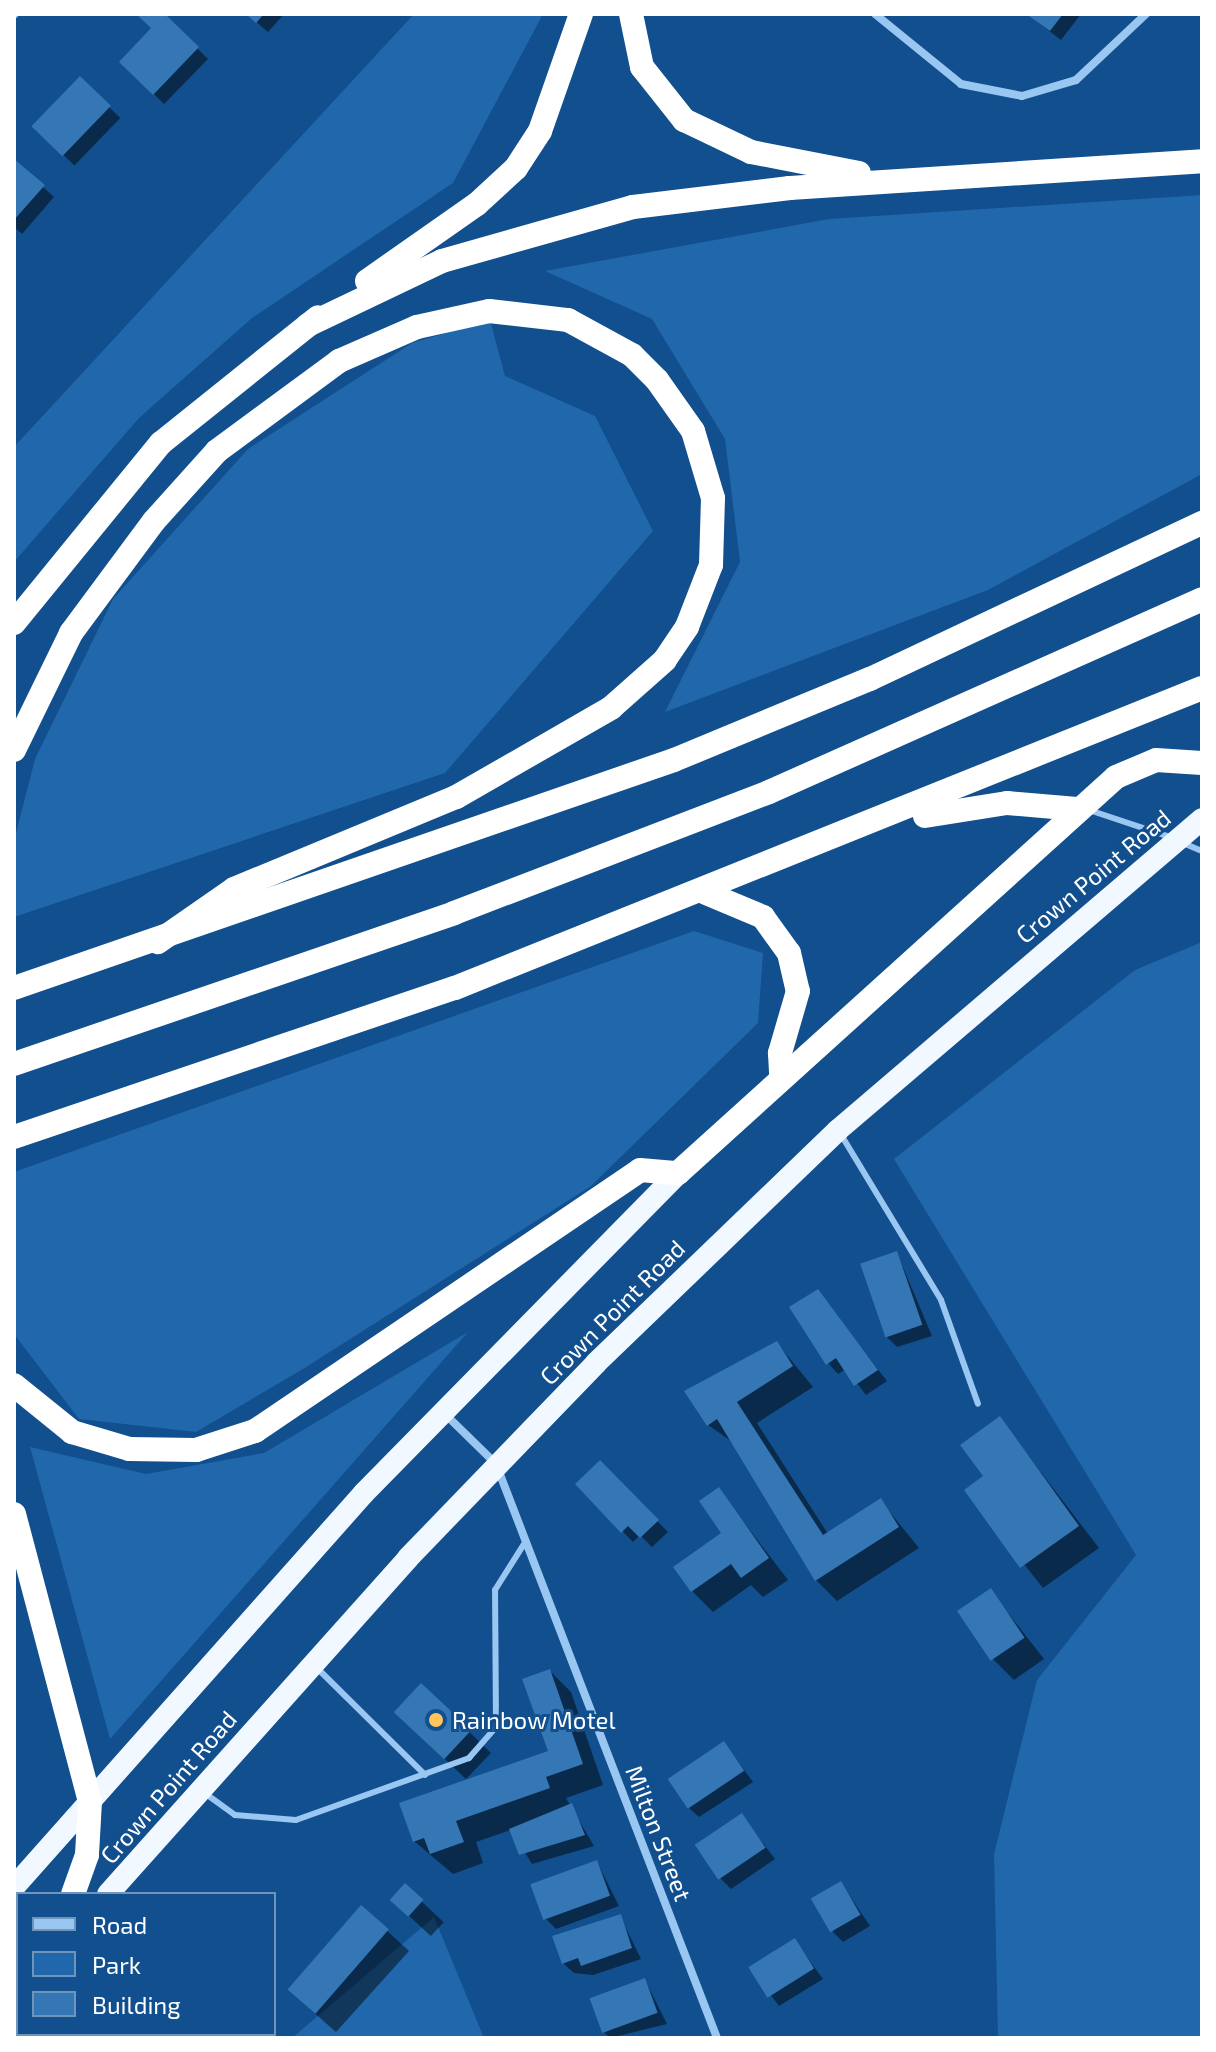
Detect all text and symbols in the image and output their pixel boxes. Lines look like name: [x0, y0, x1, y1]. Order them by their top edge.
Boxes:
street label: Crown Point Road: [1010, 803, 1176, 949]
street label: Crown Point Road: [534, 1234, 690, 1390]
street label: Crown Point Road: [94, 1705, 242, 1869]
place label: Rainbow Motel: [452, 1706, 616, 1734]
marker: Rainbow Motel: [427, 1711, 445, 1729]
street label: Milton Street: [620, 1761, 698, 1905]
legend: [16, 1892, 276, 2036]
text: Road: [92, 1910, 147, 1939]
text: Park: [92, 1950, 141, 1979]
text: Building: [92, 1990, 181, 2019]

